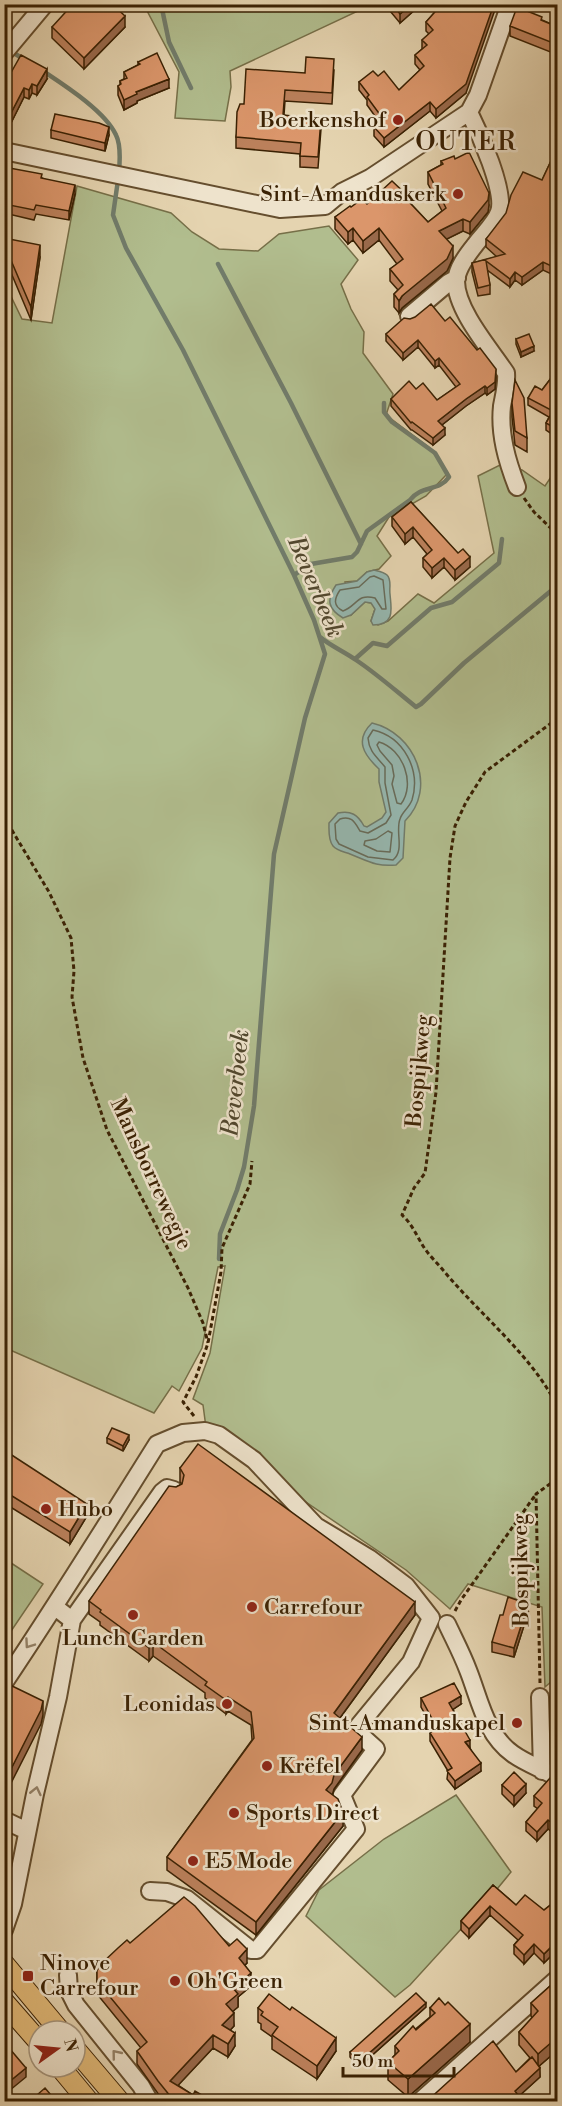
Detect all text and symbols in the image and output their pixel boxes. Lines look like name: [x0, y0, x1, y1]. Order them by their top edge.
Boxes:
place label: Boerkenshof: [259, 107, 387, 134]
marker: Boerkenshof: [391, 113, 405, 127]
district label: OUTER: [415, 126, 517, 158]
place label: Sint-Amanduskerk: [260, 181, 448, 208]
marker: Sint-Amanduskerk: [451, 187, 465, 201]
water label: Beverbeek: [280, 531, 350, 642]
street label: Bospijkweg: [401, 1013, 437, 1130]
water label: Beverbeek: [215, 1028, 257, 1139]
street label: Mansborrewegje: [104, 1094, 198, 1254]
place label: Hubo: [58, 1496, 113, 1523]
marker: Hubo: [39, 1502, 53, 1516]
street label: Bospijkweg: [507, 1513, 536, 1628]
place label: Carrefour: [264, 1594, 363, 1621]
marker: Carrefour: [245, 1600, 259, 1614]
marker: Lunch Garden: [126, 1608, 140, 1622]
place label: Lunch Garden: [62, 1625, 204, 1652]
one-way arrow: [25, 1637, 36, 1648]
place label: Leonidas: [123, 1691, 215, 1718]
marker: Leonidas: [220, 1697, 234, 1711]
place label: Sint-Amanduskapel: [309, 1710, 505, 1737]
marker: Sint-Amanduskapel: [510, 1716, 524, 1730]
place label: Krëfel: [279, 1753, 341, 1780]
marker: Krëfel: [260, 1759, 274, 1773]
one-way arrow: [28, 1786, 41, 1796]
place label: Sports Direct: [246, 1800, 380, 1827]
marker: Sports Direct: [227, 1806, 241, 1820]
place label: E5 Mode: [205, 1848, 292, 1875]
marker: E5 Mode: [186, 1854, 200, 1868]
place label: Ninove Carrefour: [40, 1950, 139, 2002]
place label: Oh'Green: [187, 1968, 283, 1995]
marker: Ninove Carrefour: [21, 1969, 35, 1983]
marker: Oh'Green: [168, 1974, 182, 1988]
north arrow: [27, 2019, 87, 2079]
text: N: [59, 2037, 82, 2054]
scale bar: [343, 2040, 454, 2078]
one-way arrow: [112, 2050, 123, 2061]
text: 50 m: [352, 2050, 394, 2073]

